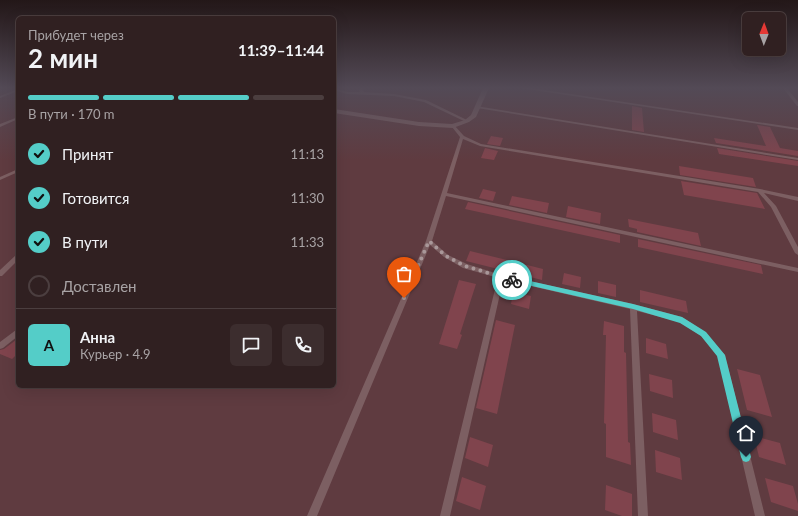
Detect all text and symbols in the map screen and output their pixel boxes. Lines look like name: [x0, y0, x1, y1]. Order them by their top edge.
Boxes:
north arrow: [742, 12, 786, 56]
map controls: [742, 12, 786, 56]
text: Прибудет через: [28, 27, 124, 43]
text: 11:39–11:44: [238, 41, 324, 59]
text: 2 мин: [28, 42, 98, 74]
text: В пути · 170 m: [28, 106, 114, 122]
icon: check: [28, 143, 50, 165]
text: Принят: [62, 145, 113, 163]
text: 11:13: [291, 146, 324, 162]
icon: check: [28, 187, 50, 209]
text: Готовится: [62, 189, 129, 207]
text: 11:30: [291, 190, 324, 206]
icon: check: [28, 231, 50, 253]
text: В пути: [62, 233, 108, 251]
text: 11:33: [291, 234, 324, 250]
pin: [387, 257, 421, 298]
courier: [492, 260, 532, 300]
icon: bag: [393, 263, 415, 285]
icon: bike: [501, 269, 523, 291]
text: Доставлен: [62, 277, 137, 295]
button: chat: [230, 324, 272, 366]
button: phone: [282, 324, 324, 366]
text: Анна: [80, 328, 115, 346]
text: А: [44, 336, 54, 354]
text: Курьер · 4.9: [80, 346, 151, 362]
pin: [729, 416, 763, 457]
icon: home: [735, 422, 757, 444]

